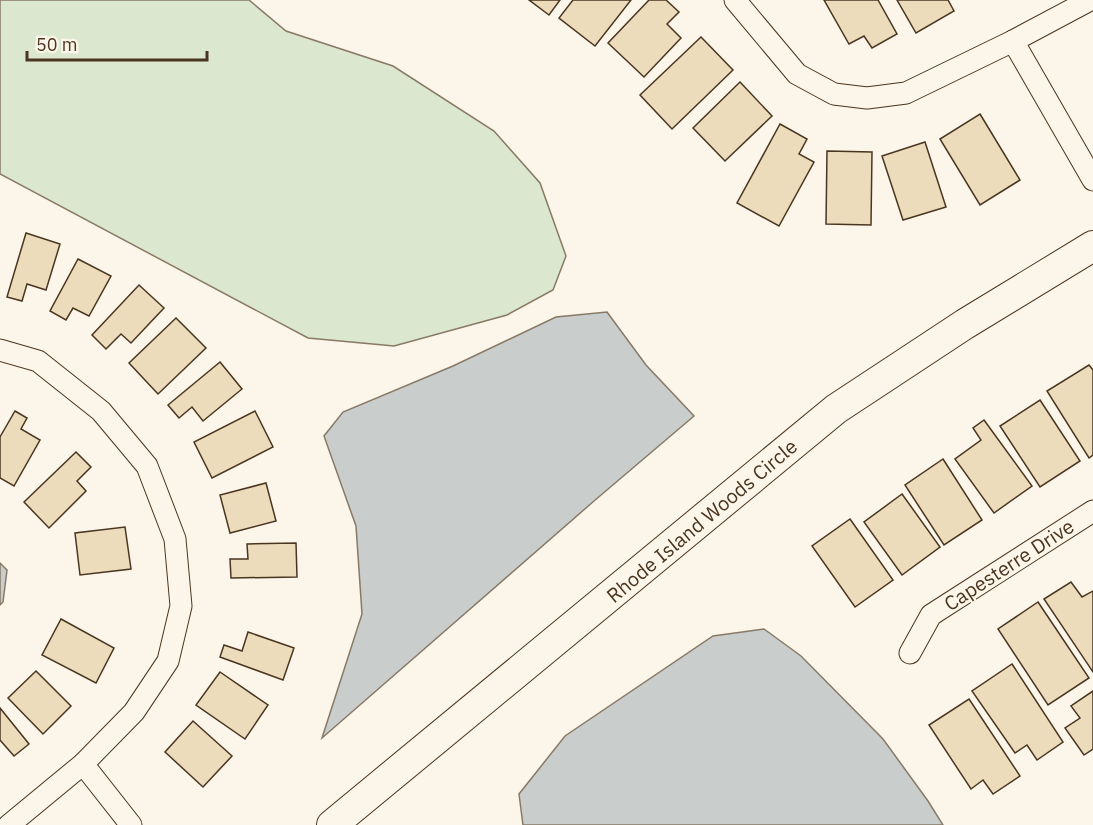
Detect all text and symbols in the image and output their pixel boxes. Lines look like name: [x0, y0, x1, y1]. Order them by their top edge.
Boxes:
scale bar: [27, 24, 207, 62]
text: 50 m: [36, 33, 78, 56]
street label: Rhode Island Woods Circle: [601, 433, 803, 609]
street label: Capesterre Drive: [939, 512, 1079, 617]

